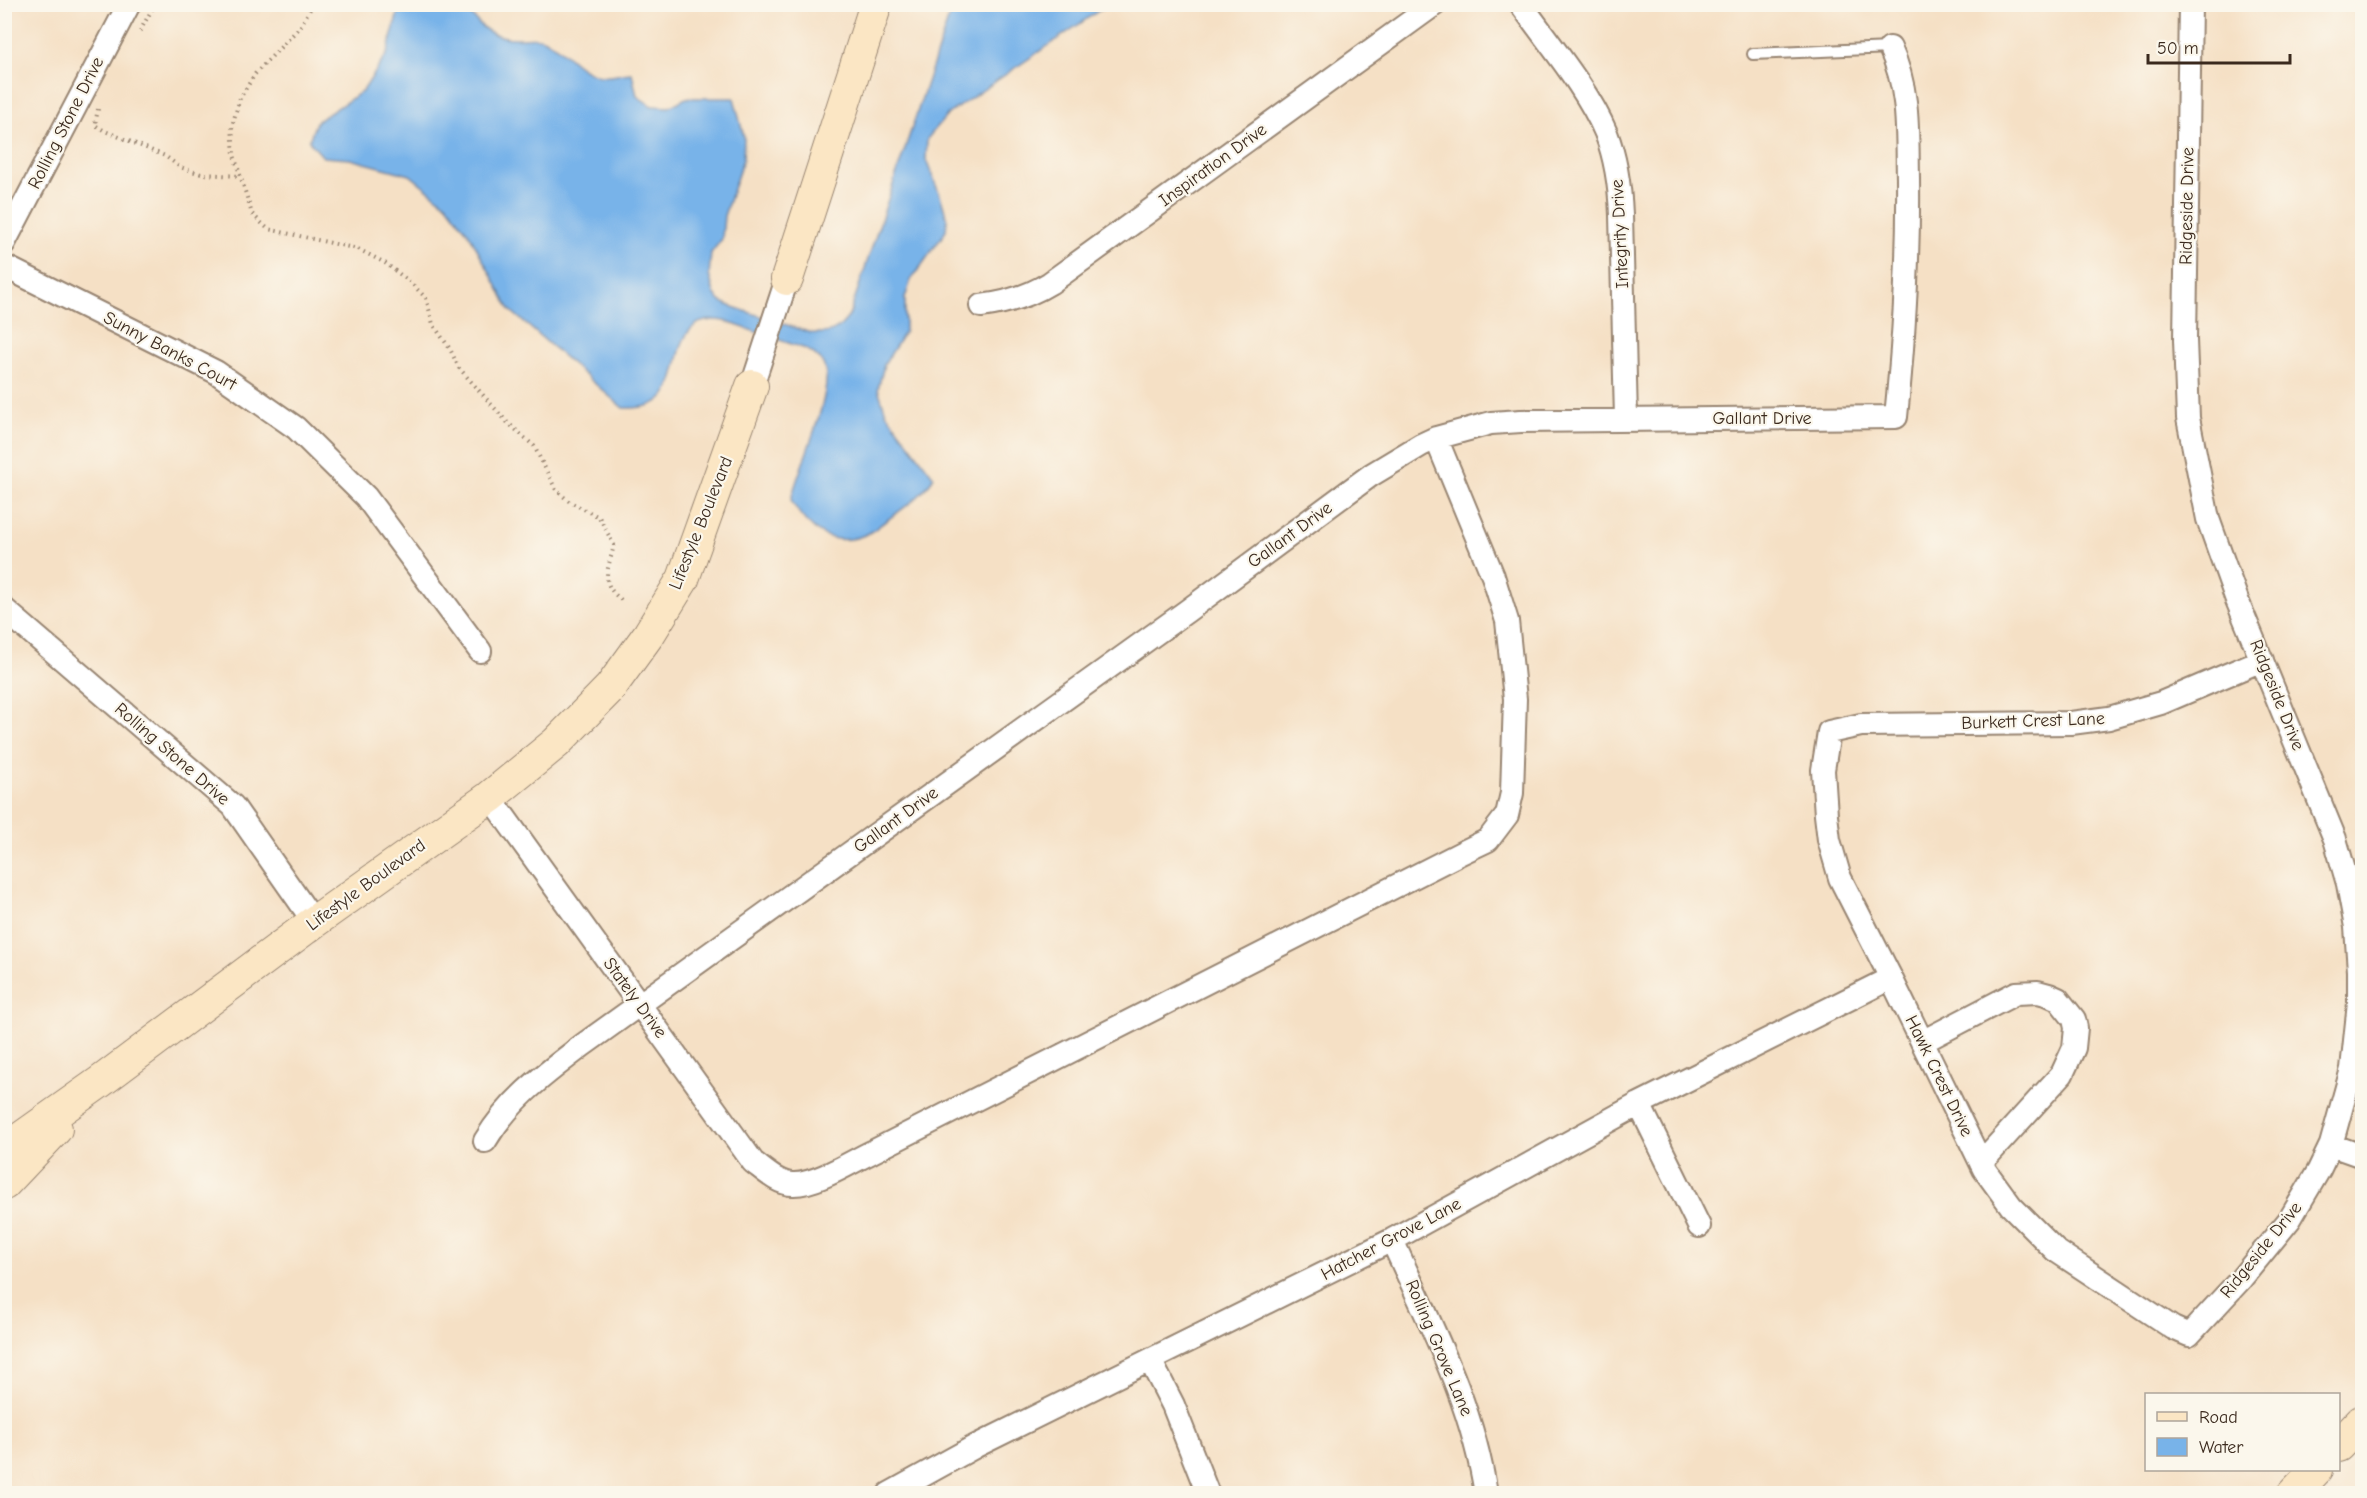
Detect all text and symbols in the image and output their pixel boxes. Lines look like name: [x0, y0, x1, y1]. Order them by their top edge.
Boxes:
scale bar: [2148, 27, 2290, 65]
text: 50 m: [2157, 38, 2199, 59]
street label: Rolling Stone Drive: [24, 53, 108, 193]
street label: Inspiration Drive: [1155, 119, 1271, 211]
street label: Ridgeside Drive: [2175, 147, 2199, 265]
street label: Integrity Drive: [1607, 179, 1633, 289]
street label: Sunny Banks Court: [100, 307, 241, 395]
street label: Gallant Drive: [1712, 408, 1812, 429]
street label: Lifestyle Boulevard: [665, 453, 737, 593]
street label: Gallant Drive: [1244, 497, 1336, 573]
street label: Ridgeside Drive: [2245, 636, 2309, 754]
street label: Rolling Stone Drive: [110, 698, 234, 810]
street label: Burkett Crest Lane: [1961, 708, 2105, 734]
street label: Gallant Drive: [850, 782, 942, 858]
street label: Lifestyle Boulevard: [302, 835, 430, 935]
street label: Stately Drive: [599, 954, 671, 1042]
street label: Hawk Crest Drive: [1901, 1012, 1977, 1140]
street label: Hatcher Grove Lane: [1317, 1193, 1465, 1285]
street label: Ridgeside Drive: [2216, 1198, 2306, 1302]
street label: Rolling Grove Lane: [1401, 1277, 1477, 1419]
legend: [2145, 1393, 2340, 1471]
text: Road: [2199, 1407, 2238, 1428]
text: Water: [2199, 1437, 2244, 1458]

